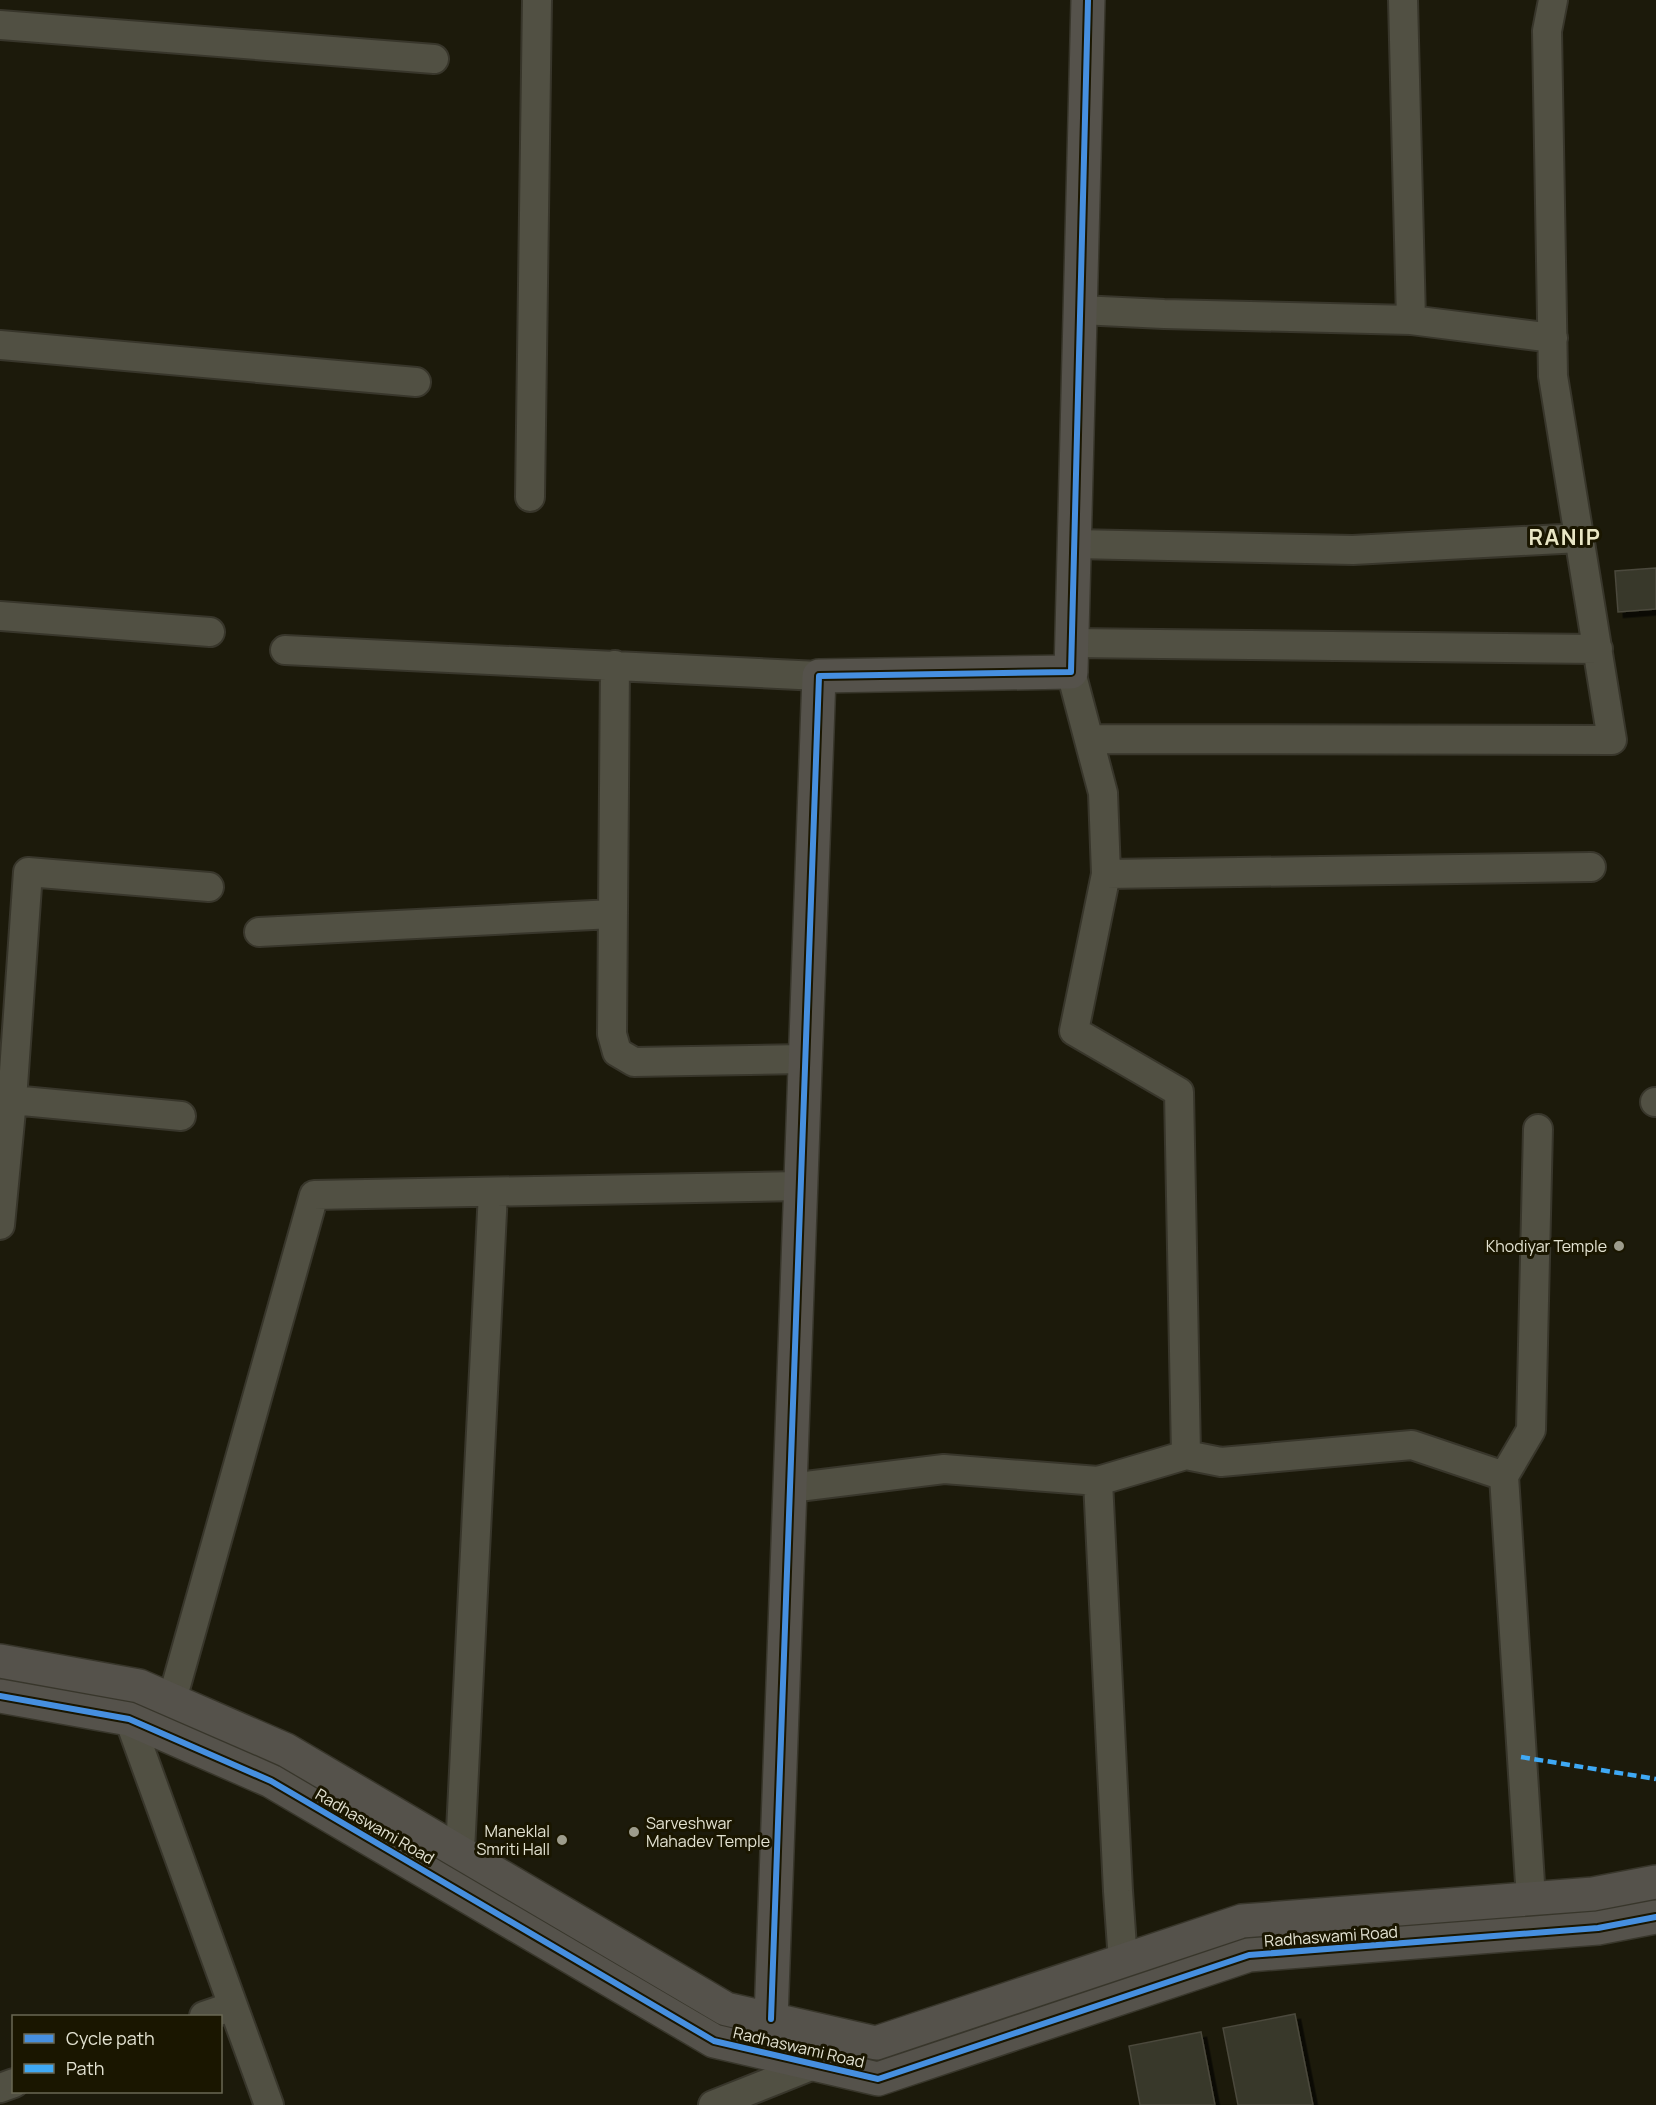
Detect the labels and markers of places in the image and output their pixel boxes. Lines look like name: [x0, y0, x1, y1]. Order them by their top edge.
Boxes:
place label: Khodiyar Temple: [1486, 1235, 1607, 1257]
marker: Khodiyar Temple: [1612, 1239, 1626, 1253]
place label: Sarveshwar Mahadev Temple: [646, 1812, 770, 1852]
place label: Maneklal Smriti Hall: [476, 1820, 550, 1860]
marker: Sarveshwar Mahadev Temple: [627, 1825, 641, 1839]
marker: Maneklal Smriti Hall: [555, 1833, 569, 1847]

